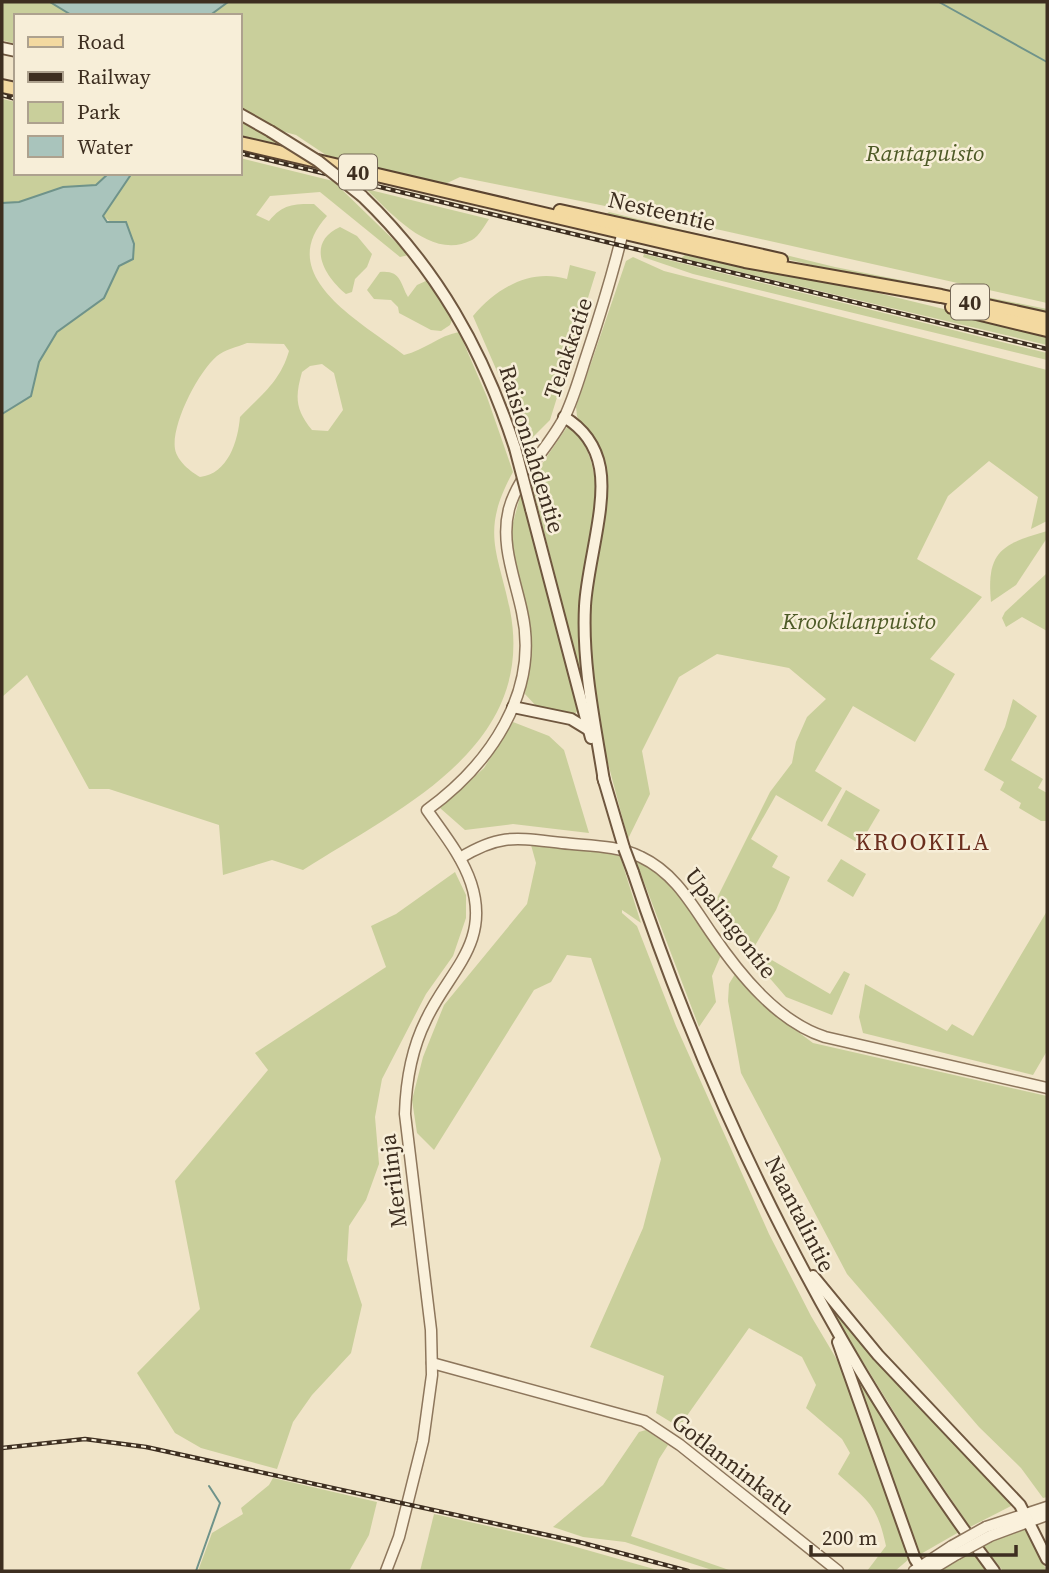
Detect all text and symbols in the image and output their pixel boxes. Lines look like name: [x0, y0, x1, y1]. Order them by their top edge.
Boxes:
legend: [14, 14, 242, 175]
text: Road: [77, 27, 125, 56]
text: Railway: [77, 62, 151, 91]
text: Park: [77, 97, 121, 126]
text: Water: [77, 132, 133, 161]
park label: Rantapuisto: [865, 137, 984, 169]
road number: 40: [339, 154, 377, 190]
street label: Nesteentie: [605, 183, 719, 239]
road number: 40: [951, 284, 989, 320]
street label: Telakkatie: [536, 293, 600, 403]
street label: Raisionlahdentie: [491, 361, 573, 537]
park label: Krookilanpuisto: [781, 605, 936, 637]
district label: KROOKILA: [855, 825, 991, 858]
street label: Upalingontie: [678, 861, 784, 985]
street label: Merilinja: [371, 1132, 415, 1230]
street label: Naantalintie: [757, 1150, 843, 1278]
street label: Gotlanninkatu: [665, 1406, 801, 1522]
scale bar: [811, 1514, 1016, 1558]
text: 200 m: [822, 1523, 877, 1552]

